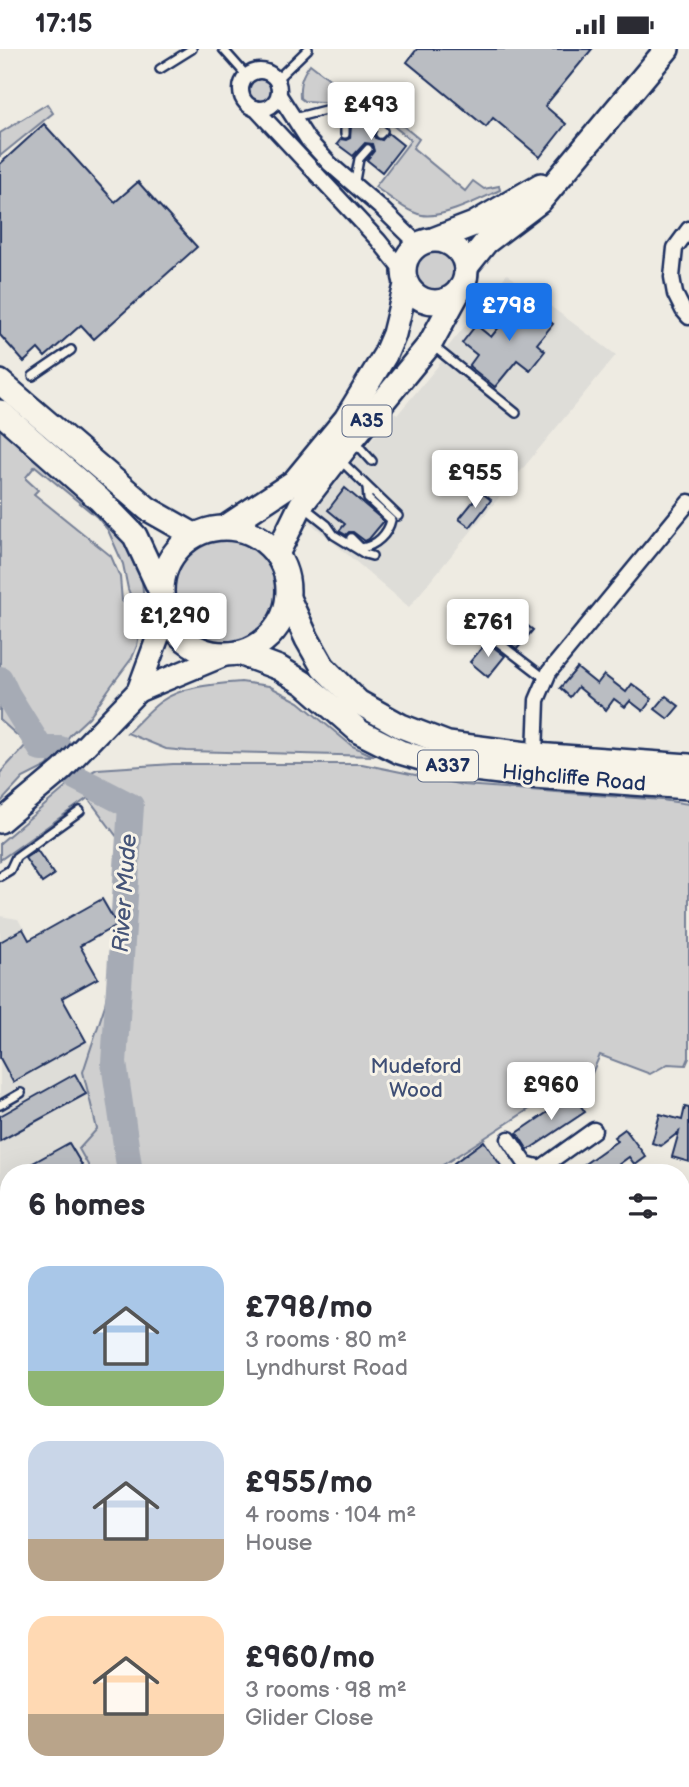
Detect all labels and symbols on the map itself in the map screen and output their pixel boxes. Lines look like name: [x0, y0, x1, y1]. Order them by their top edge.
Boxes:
pin: £493: [330, 83, 412, 142]
pin: £798: [468, 283, 550, 343]
road number: A35: [342, 405, 392, 437]
pin: £955: [434, 451, 516, 510]
pin: £1,290: [118, 593, 232, 653]
pin: £761: [447, 599, 529, 659]
road number: A337: [418, 751, 478, 781]
street label: Highcliffe Road: [501, 759, 647, 797]
water label: River Mude: [107, 833, 143, 953]
park label: Mudeford Wood: [370, 1054, 462, 1103]
pin: £960: [510, 1063, 592, 1122]

